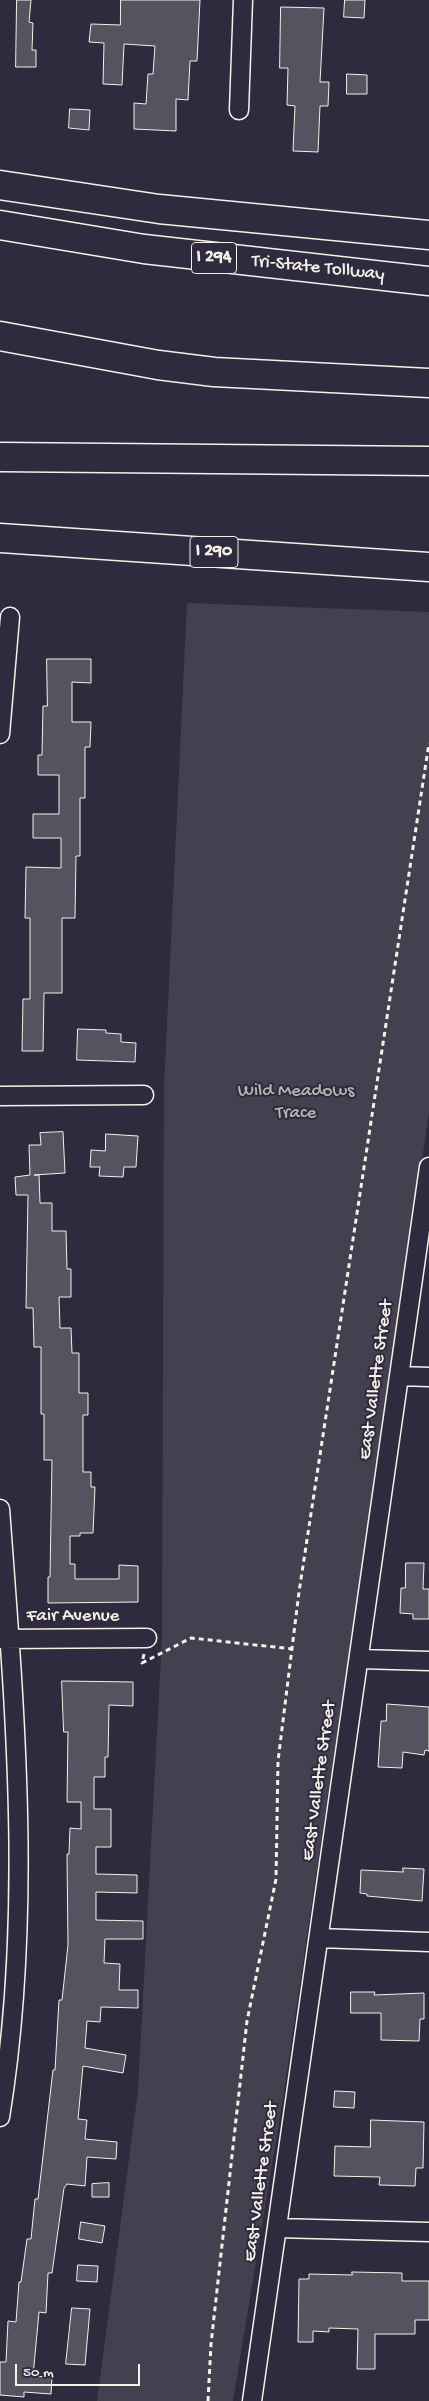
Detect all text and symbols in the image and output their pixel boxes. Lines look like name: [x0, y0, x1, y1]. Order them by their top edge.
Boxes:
road number: I 294: [192, 242, 236, 274]
street label: Tri-State Tollway: [250, 251, 386, 287]
road number: I 290: [190, 536, 238, 568]
park label: Wild Meadows Trace: [238, 1081, 354, 1125]
street label: East Vallette Street: [354, 1298, 400, 1462]
street label: Fair Avenue: [27, 1606, 119, 1628]
street label: East Vallette Street: [297, 1699, 343, 1863]
street label: East Vallette Street: [239, 2100, 285, 2264]
scale bar: [18, 2354, 142, 2386]
text: 50 m: [23, 2364, 54, 2382]

